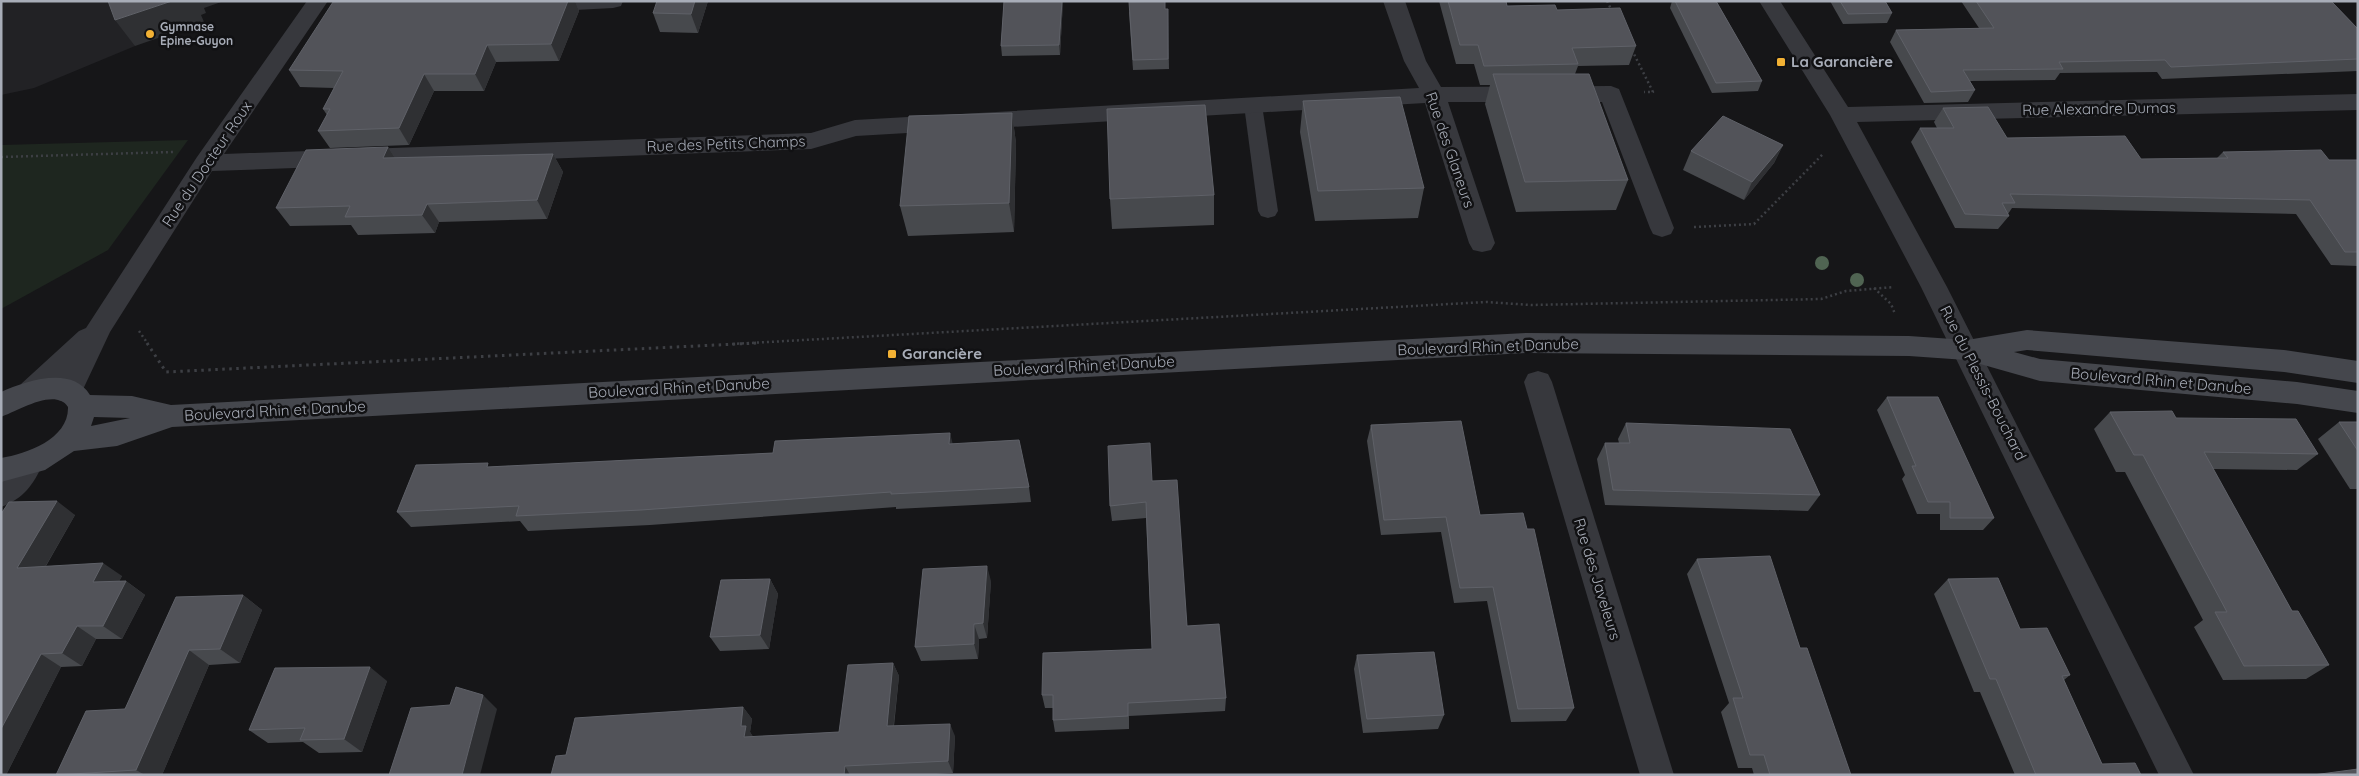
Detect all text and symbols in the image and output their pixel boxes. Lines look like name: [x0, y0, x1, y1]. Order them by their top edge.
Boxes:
place label: Gymnase Epine-Guyon: [160, 19, 233, 48]
marker: Gymnase Epine-Guyon: [144, 28, 156, 40]
place label: La Garancière: [1791, 52, 1893, 71]
marker: La Garancière: [1775, 56, 1787, 68]
street label: Rue des Glaneurs: [1422, 89, 1479, 210]
street label: Rue du Docteur Roux: [157, 97, 256, 230]
street label: Rue Alexandre Dumas: [2022, 98, 2176, 119]
street label: Rue des Petits Champs: [646, 131, 806, 156]
street label: Rue du Plessis-Bouchard: [1936, 302, 2031, 463]
street label: Boulevard Rhin et Danube: [1397, 334, 1579, 359]
place label: Garancière: [902, 344, 982, 363]
marker: Garancière: [886, 348, 898, 360]
street label: Boulevard Rhin et Danube: [993, 351, 1175, 380]
street label: Boulevard Rhin et Danube: [2070, 363, 2252, 398]
street label: Boulevard Rhin et Danube: [588, 373, 770, 402]
street label: Boulevard Rhin et Danube: [184, 396, 366, 425]
street label: Rue des Javeleurs: [1570, 516, 1625, 642]

